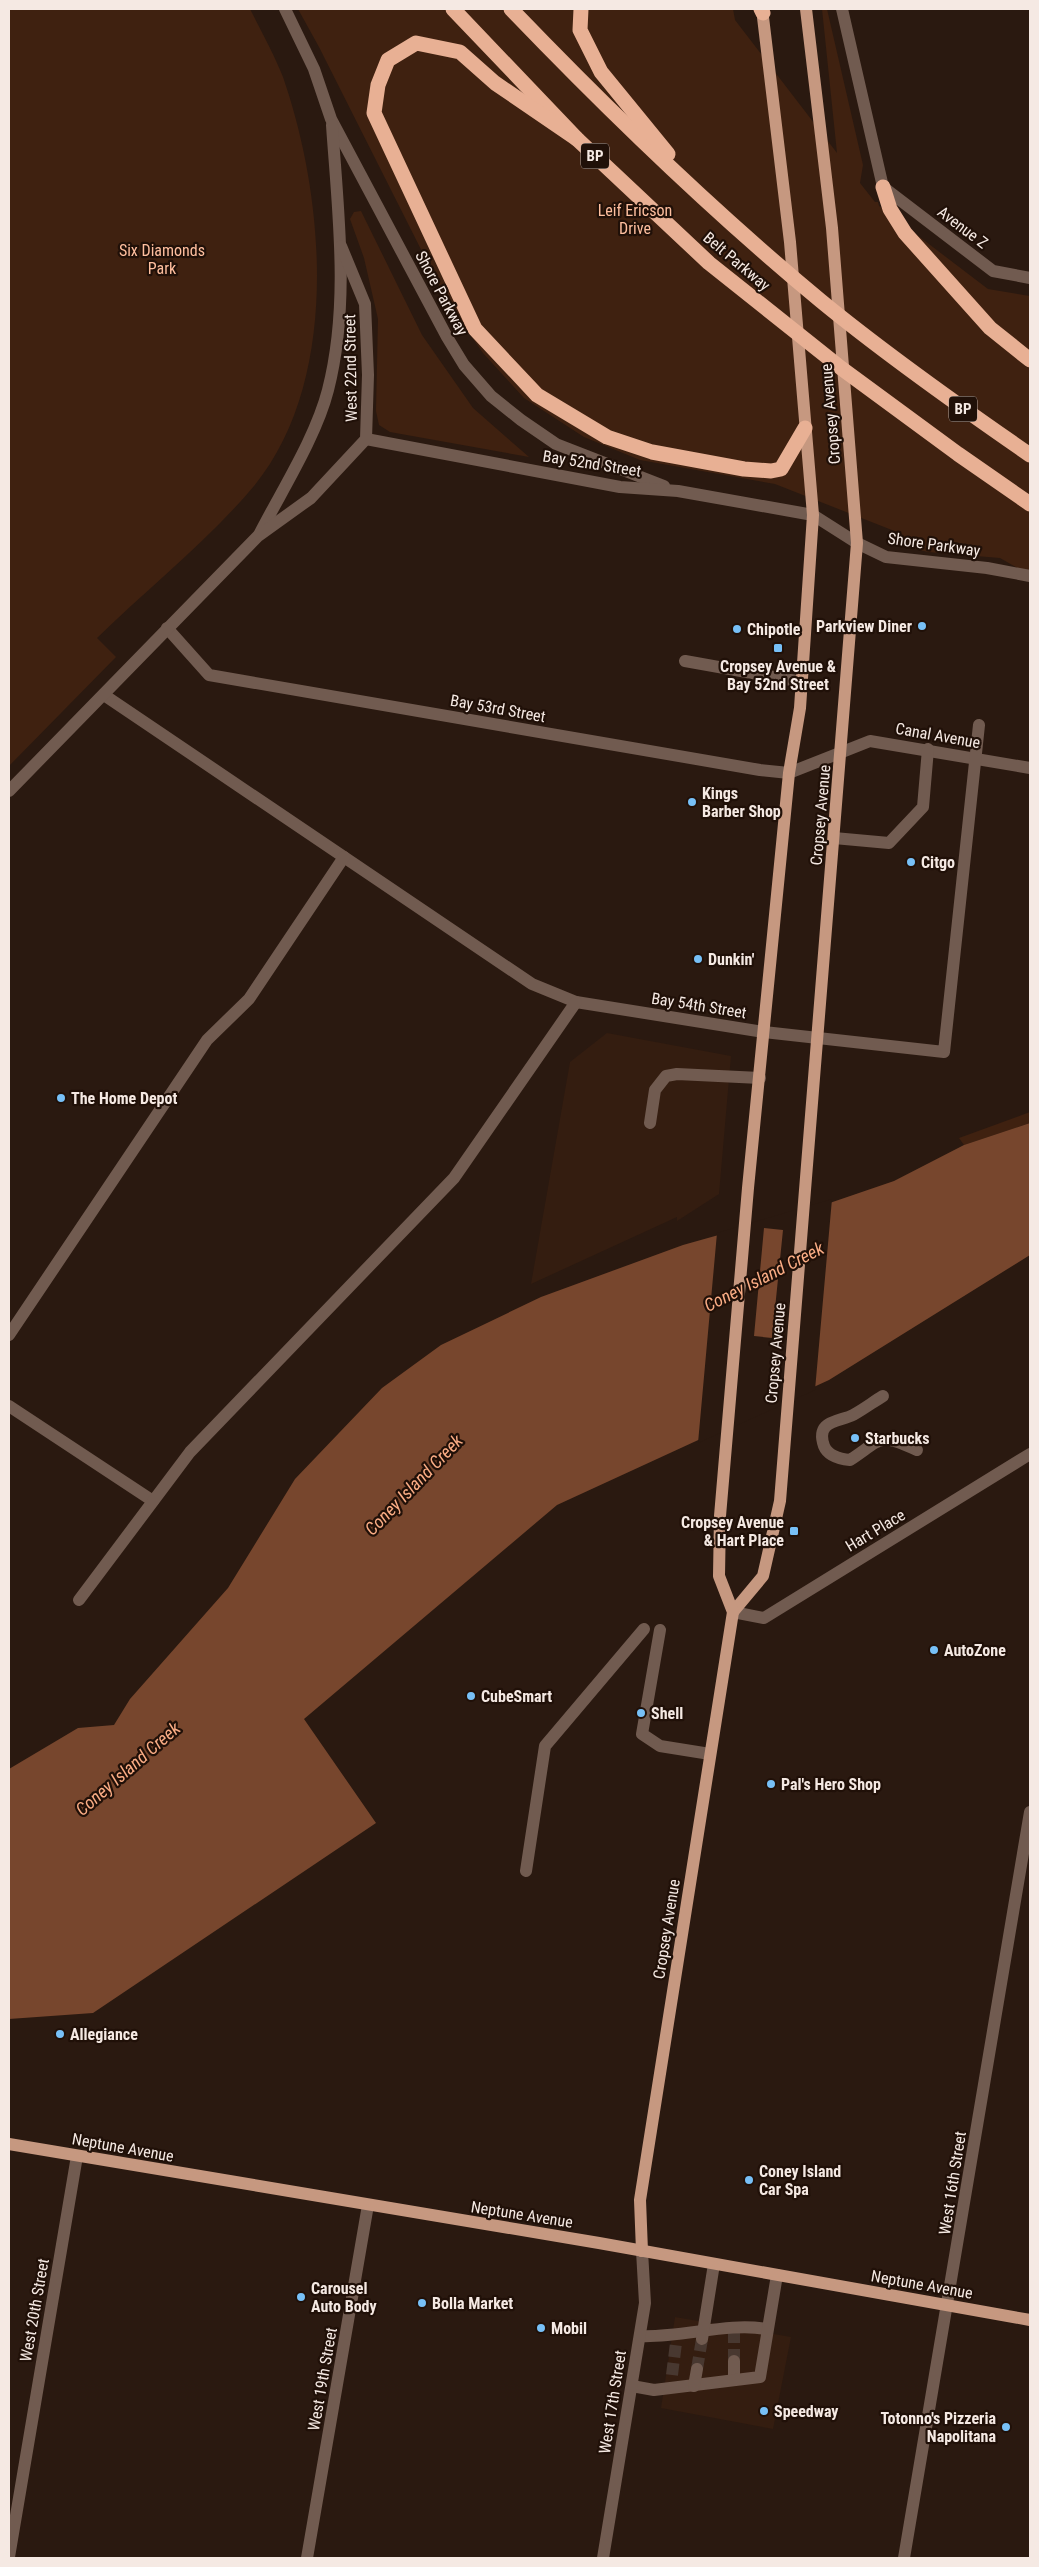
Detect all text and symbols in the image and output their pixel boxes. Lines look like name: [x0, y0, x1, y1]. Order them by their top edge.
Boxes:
road number: BP: [581, 144, 609, 168]
park label: Leif Ericson Drive: [598, 201, 672, 238]
street label: Avenue Z: [934, 202, 992, 252]
street label: Belt Parkway: [699, 228, 774, 295]
park label: Six Diamonds Park: [119, 241, 205, 278]
street label: Shore Parkway: [411, 248, 472, 339]
street label: West 22nd Street: [340, 314, 361, 422]
street label: Cropsey Avenue: [817, 363, 844, 465]
road number: BP: [949, 396, 977, 422]
street label: Bay 52nd Street: [541, 446, 643, 481]
street label: Shore Parkway: [887, 529, 982, 560]
place label: Parkview Diner: [816, 617, 912, 636]
place label: Chipotle: [747, 620, 801, 639]
marker: Parkview Diner: [916, 620, 928, 632]
marker: Chipotle: [731, 623, 743, 635]
marker: Cropsey Avenue & Bay 52nd Street: [772, 642, 784, 654]
place label: Cropsey Avenue & Bay 52nd Street: [720, 657, 836, 694]
street label: Bay 53rd Street: [449, 691, 547, 726]
street label: Canal Avenue: [894, 719, 982, 752]
street label: Cropsey Avenue: [807, 764, 834, 866]
place label: Kings Barber Shop: [702, 784, 781, 821]
marker: Kings Barber Shop: [686, 796, 698, 808]
place label: Citgo: [921, 853, 955, 872]
marker: Citgo: [905, 856, 917, 868]
place label: Dunkin': [708, 950, 755, 969]
marker: Dunkin': [692, 953, 704, 965]
street label: Bay 54th Street: [650, 989, 748, 1022]
place label: The Home Depot: [71, 1089, 177, 1108]
marker: The Home Depot: [55, 1092, 67, 1104]
water label: Coney Island Creek: [700, 1237, 828, 1316]
street label: Cropsey Avenue: [762, 1302, 789, 1404]
water label: Coney Island Creek: [360, 1429, 468, 1539]
place label: Starbucks: [865, 1429, 929, 1448]
marker: Starbucks: [849, 1432, 861, 1444]
street label: Hart Place: [842, 1505, 909, 1556]
place label: Cropsey Avenue & Hart Place: [681, 1513, 784, 1550]
marker: Cropsey Avenue & Hart Place: [788, 1525, 800, 1537]
place label: AutoZone: [944, 1641, 1006, 1660]
marker: AutoZone: [928, 1644, 940, 1656]
place label: CubeSmart: [481, 1687, 552, 1706]
marker: CubeSmart: [465, 1690, 477, 1702]
place label: Shell: [651, 1704, 683, 1723]
marker: Shell: [635, 1707, 647, 1719]
water label: Coney Island Creek: [71, 1717, 185, 1820]
place label: Pal's Hero Shop: [781, 1775, 881, 1794]
marker: Pal's Hero Shop: [765, 1778, 777, 1790]
street label: Cropsey Avenue: [649, 1878, 684, 1980]
place label: Allegiance: [70, 2025, 138, 2044]
marker: Allegiance: [54, 2028, 66, 2040]
street label: Neptune Avenue: [71, 2129, 175, 2166]
street label: West 16th Street: [935, 2130, 970, 2236]
place label: Coney Island Car Spa: [759, 2162, 841, 2199]
marker: Coney Island Car Spa: [743, 2174, 755, 2186]
street label: Neptune Avenue: [470, 2197, 574, 2232]
street label: West 20th Street: [16, 2257, 53, 2363]
street label: Neptune Avenue: [870, 2266, 974, 2303]
place label: Carousel Auto Body: [311, 2279, 377, 2316]
marker: Carousel Auto Body: [295, 2291, 307, 2303]
place label: Bolla Market: [432, 2294, 513, 2313]
marker: Bolla Market: [416, 2297, 428, 2309]
place label: Mobil: [551, 2319, 587, 2338]
marker: Mobil: [535, 2322, 547, 2334]
street label: West 19th Street: [304, 2326, 341, 2432]
street label: West 17th Street: [595, 2349, 630, 2455]
place label: Speedway: [774, 2402, 838, 2421]
marker: Speedway: [758, 2405, 770, 2417]
place label: Totonno's Pizzeria Napolitana: [880, 2409, 996, 2446]
marker: Totonno's Pizzeria Napolitana: [1000, 2421, 1012, 2433]

